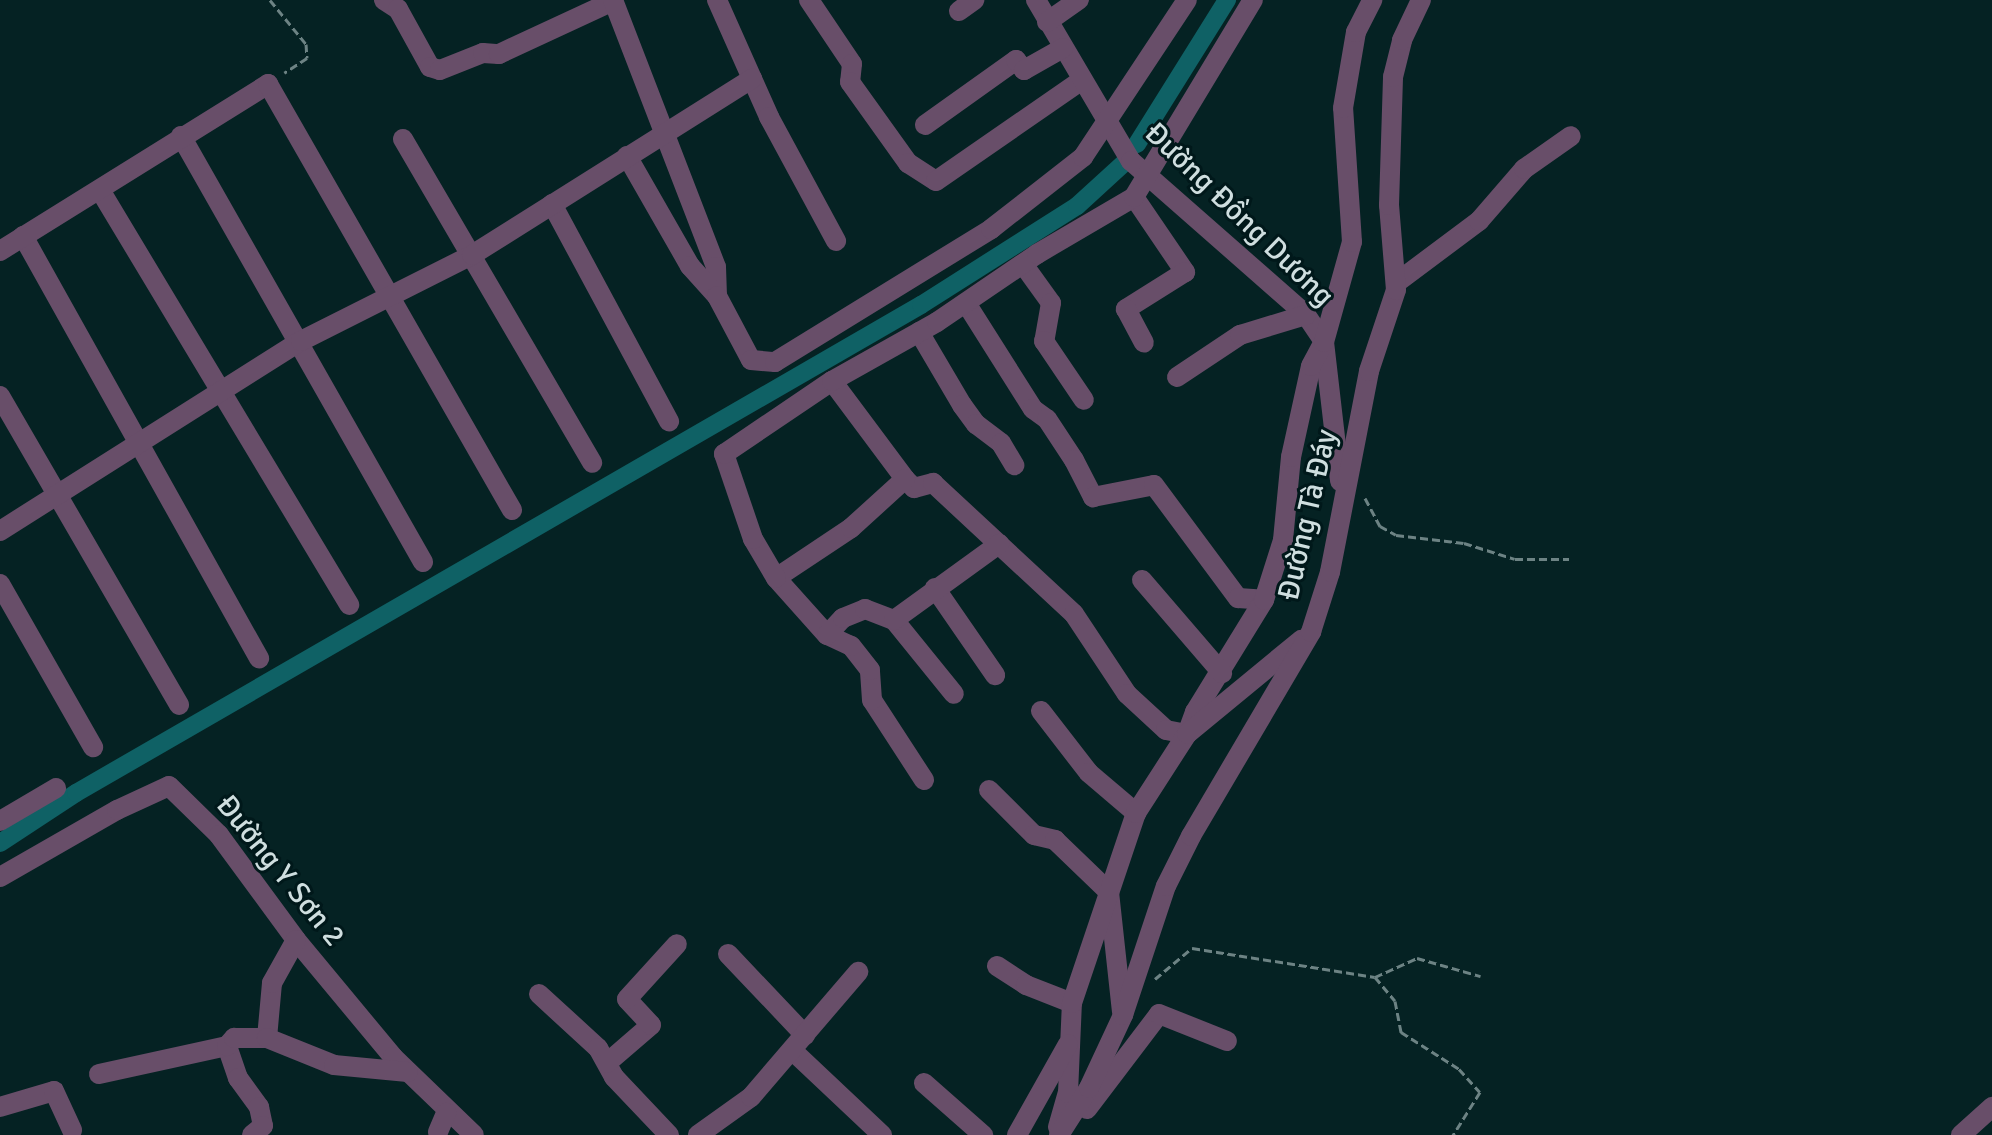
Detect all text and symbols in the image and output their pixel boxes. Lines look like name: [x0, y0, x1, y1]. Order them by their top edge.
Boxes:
street label: Đường Đồng Dương: [1137, 116, 1341, 314]
street label: Đường Tà Đáy: [1271, 426, 1345, 604]
street label: Đường Y Sơn 2: [208, 788, 352, 954]

